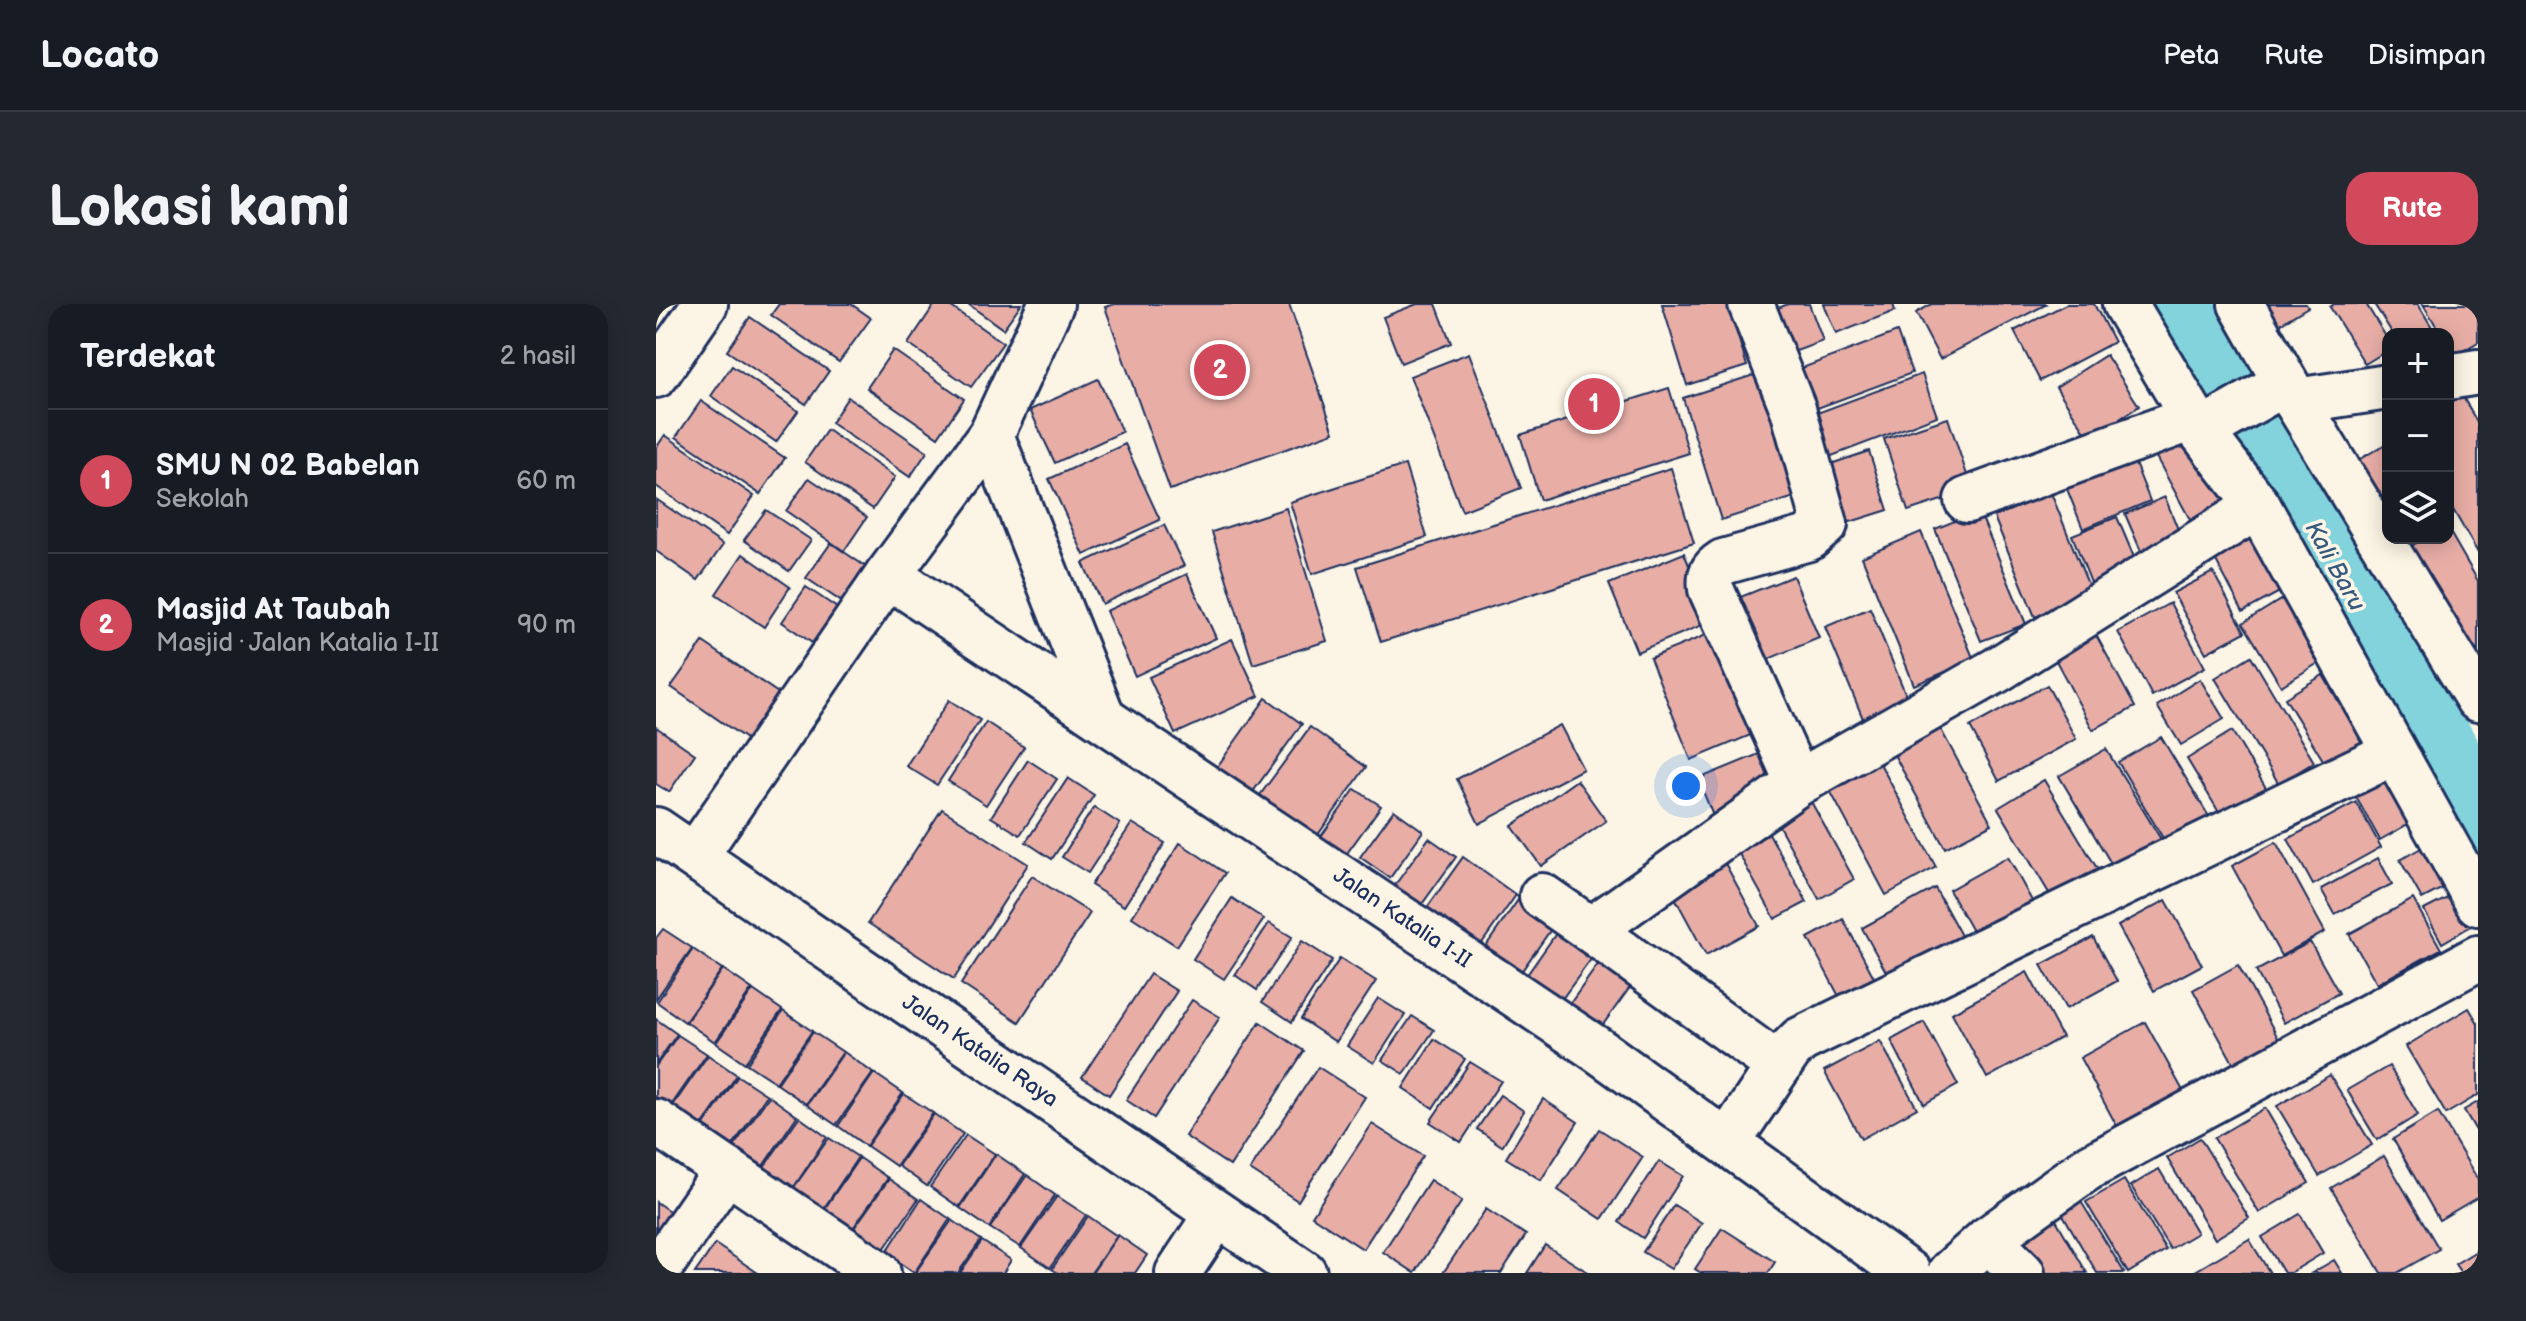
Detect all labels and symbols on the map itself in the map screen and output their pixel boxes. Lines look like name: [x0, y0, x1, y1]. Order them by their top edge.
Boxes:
pin: 2: [1194, 340, 1246, 400]
pin: 1: [1568, 374, 1620, 434]
water label: Kali Baru: [2299, 516, 2371, 616]
your location: [1666, 766, 1706, 806]
street label: Jalan Katalia I-II: [1328, 862, 1476, 974]
street label: Jalan Katalia Raya: [897, 989, 1063, 1113]

